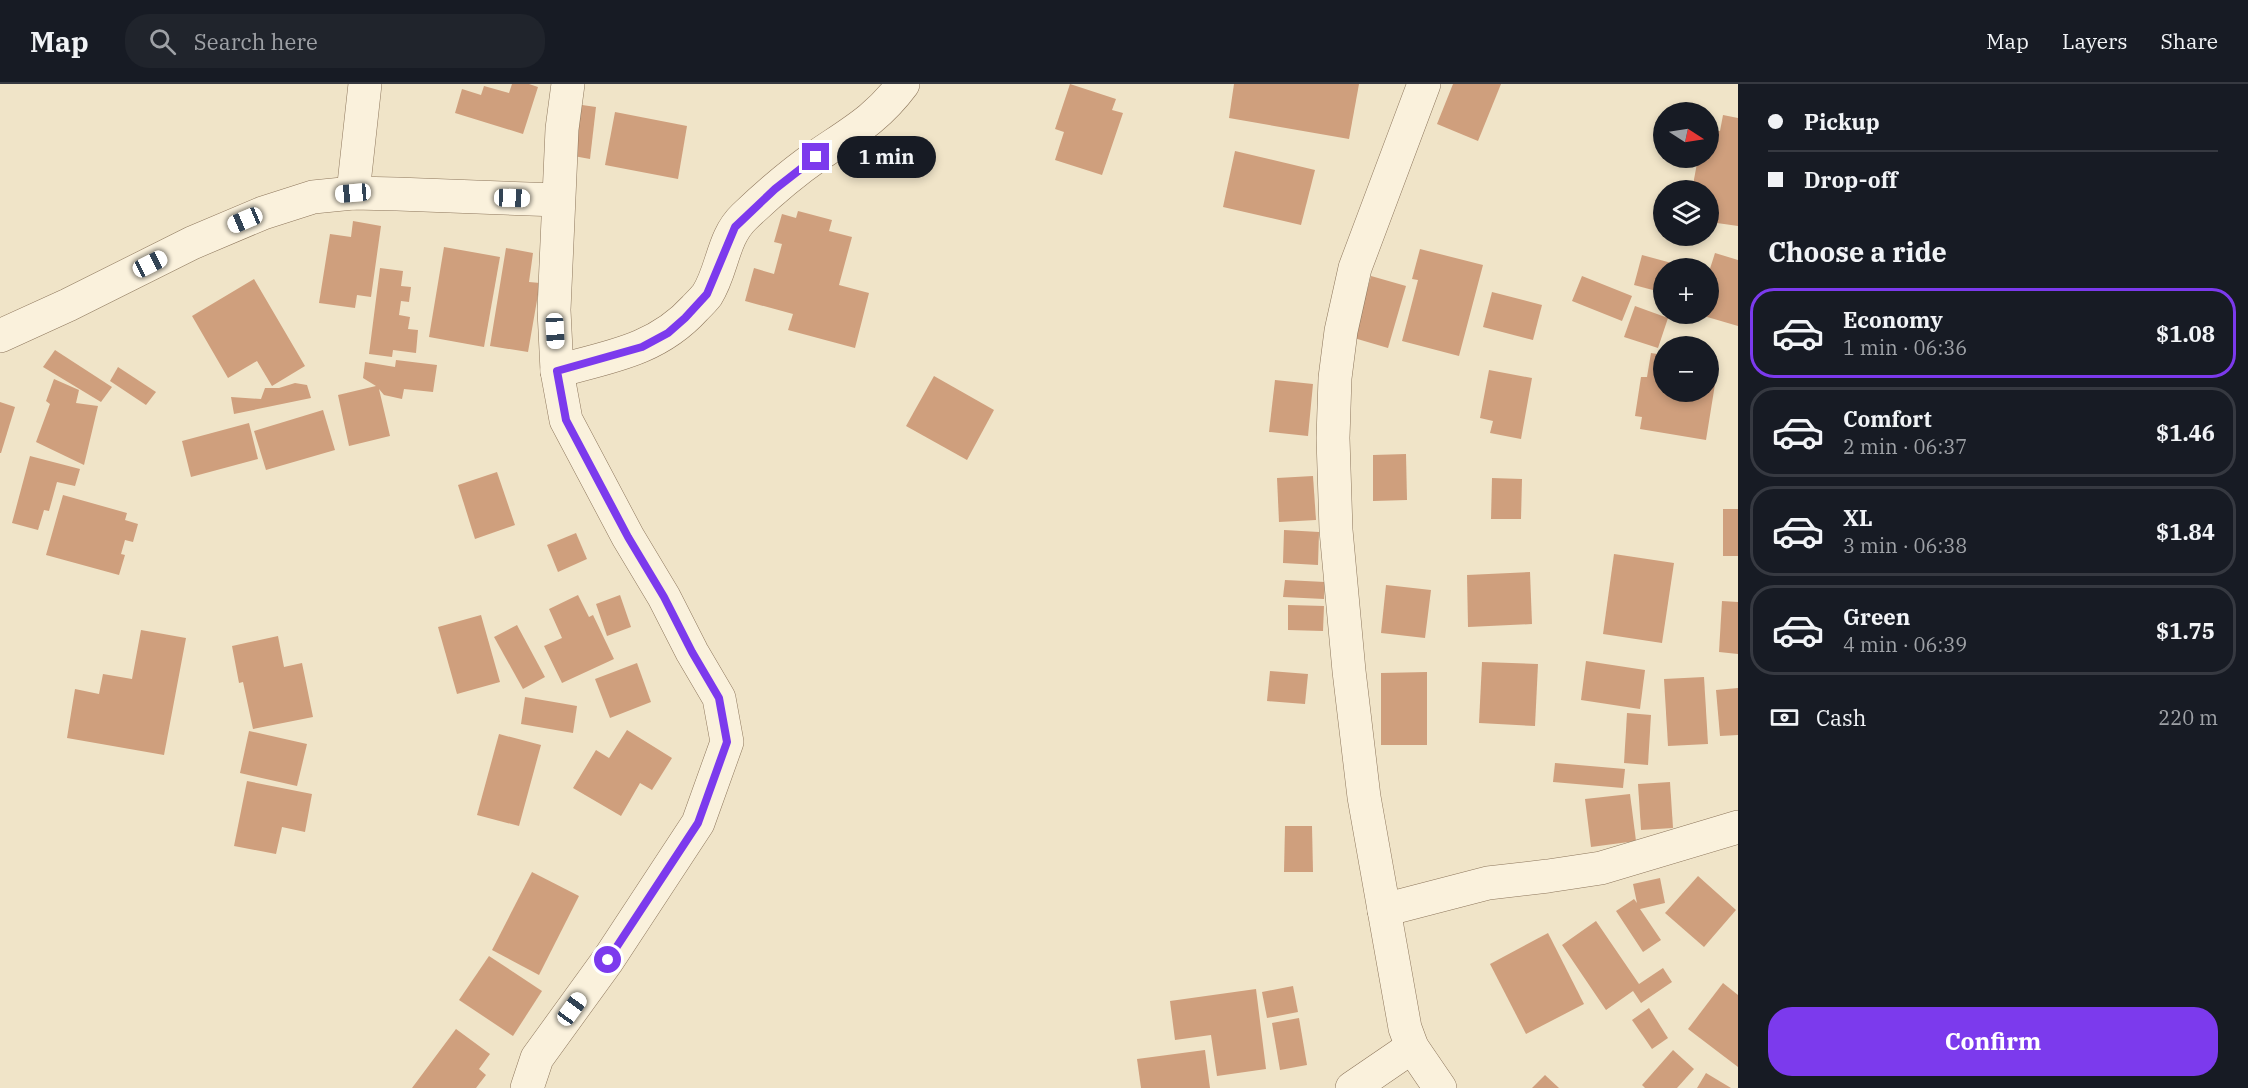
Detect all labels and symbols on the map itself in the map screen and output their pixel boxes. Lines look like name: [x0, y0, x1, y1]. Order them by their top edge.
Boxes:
north arrow: [1653, 102, 1719, 168]
callout: 1 min: [837, 136, 936, 178]
route end: [802, 143, 829, 170]
car: [334, 182, 372, 204]
car: [494, 188, 530, 208]
car: [225, 205, 265, 235]
car: [130, 248, 170, 280]
car: [545, 313, 565, 349]
route start: [594, 946, 621, 973]
car: [554, 989, 590, 1029]

